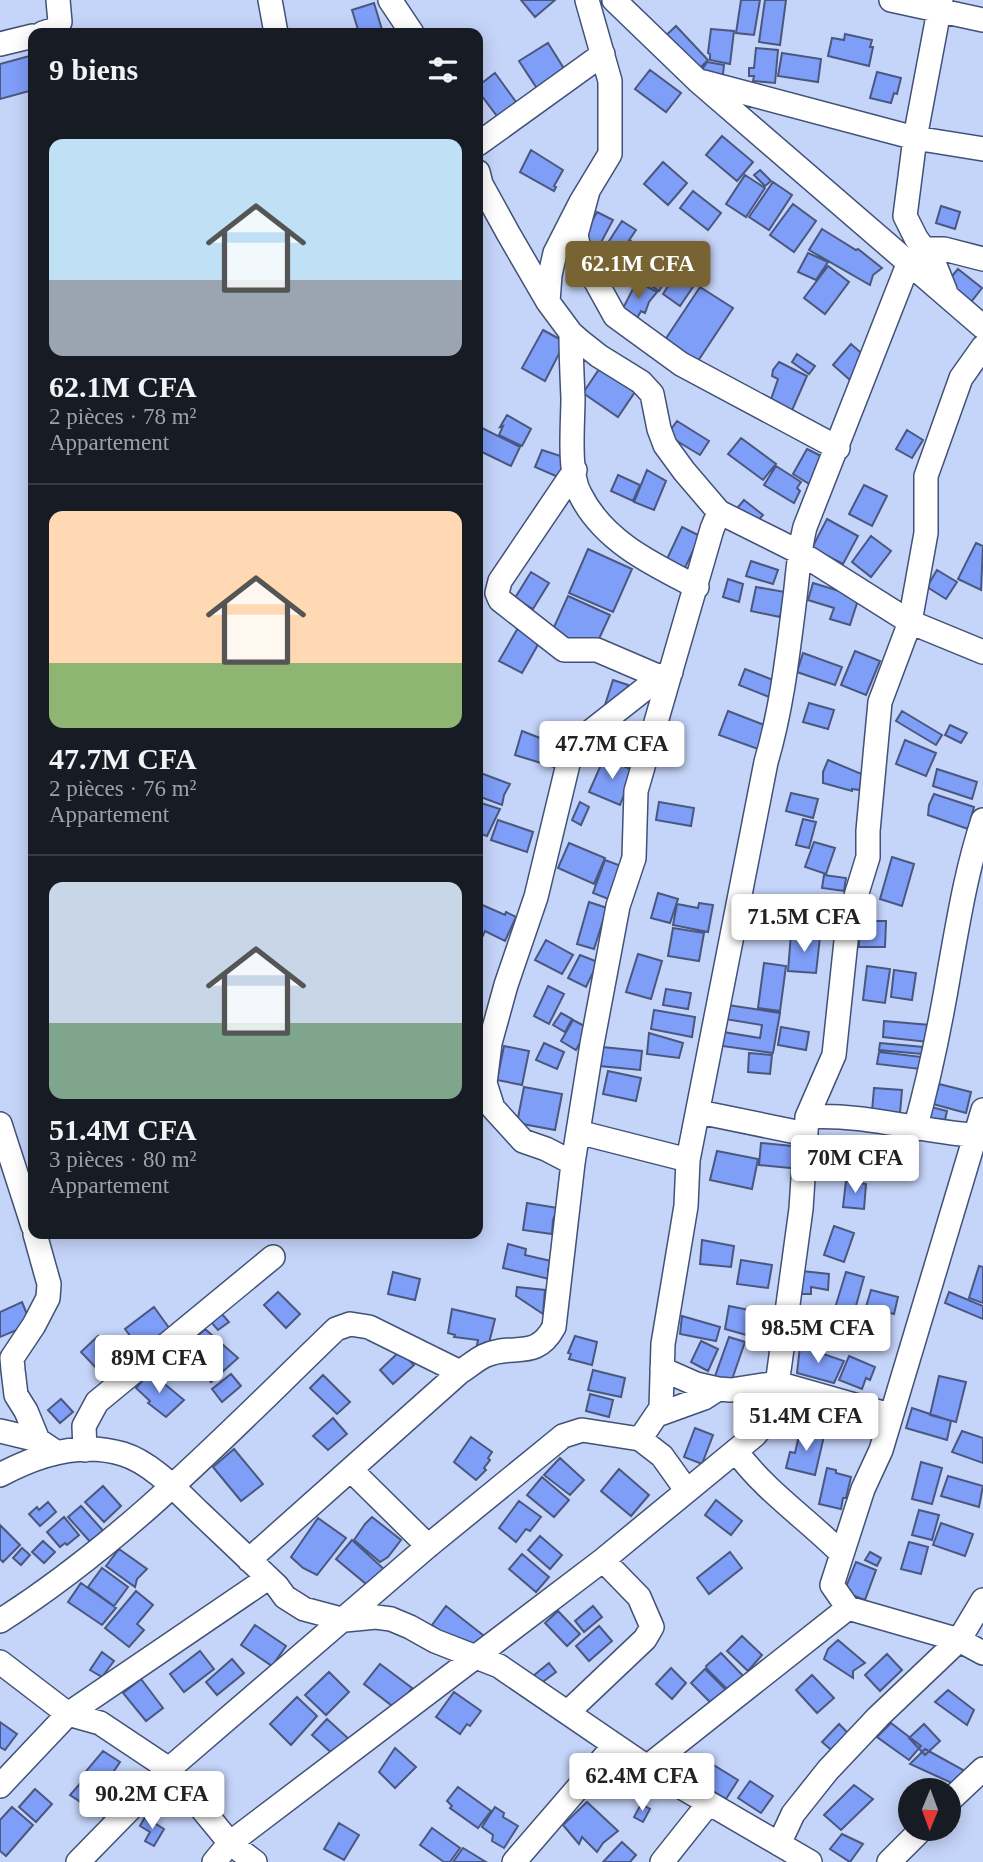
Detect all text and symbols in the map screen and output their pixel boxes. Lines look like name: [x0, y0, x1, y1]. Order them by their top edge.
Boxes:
icon: filters: [424, 51, 462, 89]
text: 9 biens: [49, 53, 138, 86]
icon: home: [193, 185, 319, 311]
pin: 62.1M CFA: [558, 242, 718, 301]
text: 62.1M CFA: [581, 251, 695, 276]
text: 62.1M CFA: [49, 370, 197, 403]
text: 2 pièces · 78 m²: [49, 404, 196, 429]
text: Appartement: [49, 430, 169, 455]
icon: home: [193, 557, 319, 683]
pin: 47.7M CFA: [532, 722, 692, 781]
text: 47.7M CFA: [555, 731, 669, 756]
text: 47.7M CFA: [49, 742, 197, 775]
text: 2 pièces · 76 m²: [49, 776, 196, 801]
text: Appartement: [49, 802, 169, 827]
pin: 71.5M CFA: [724, 894, 884, 954]
text: 71.5M CFA: [747, 904, 861, 929]
icon: home: [193, 928, 319, 1054]
text: 51.4M CFA: [49, 1113, 197, 1146]
pin: 70M CFA: [790, 1136, 920, 1195]
text: 70M CFA: [807, 1145, 903, 1170]
text: 3 pièces · 80 m²: [49, 1147, 196, 1172]
text: Appartement: [49, 1173, 169, 1198]
pin: 98.5M CFA: [738, 1306, 898, 1365]
text: 98.5M CFA: [761, 1315, 875, 1340]
pin: 89M CFA: [94, 1336, 224, 1395]
text: 89M CFA: [111, 1345, 207, 1370]
pin: 51.4M CFA: [726, 1394, 886, 1453]
text: 51.4M CFA: [749, 1403, 863, 1428]
pin: 62.4M CFA: [562, 1754, 722, 1813]
text: 62.4M CFA: [585, 1763, 699, 1788]
pin: 90.2M CFA: [72, 1772, 232, 1831]
north arrow: [898, 1778, 961, 1841]
map controls: [898, 1778, 961, 1841]
text: 90.2M CFA: [95, 1781, 209, 1806]

